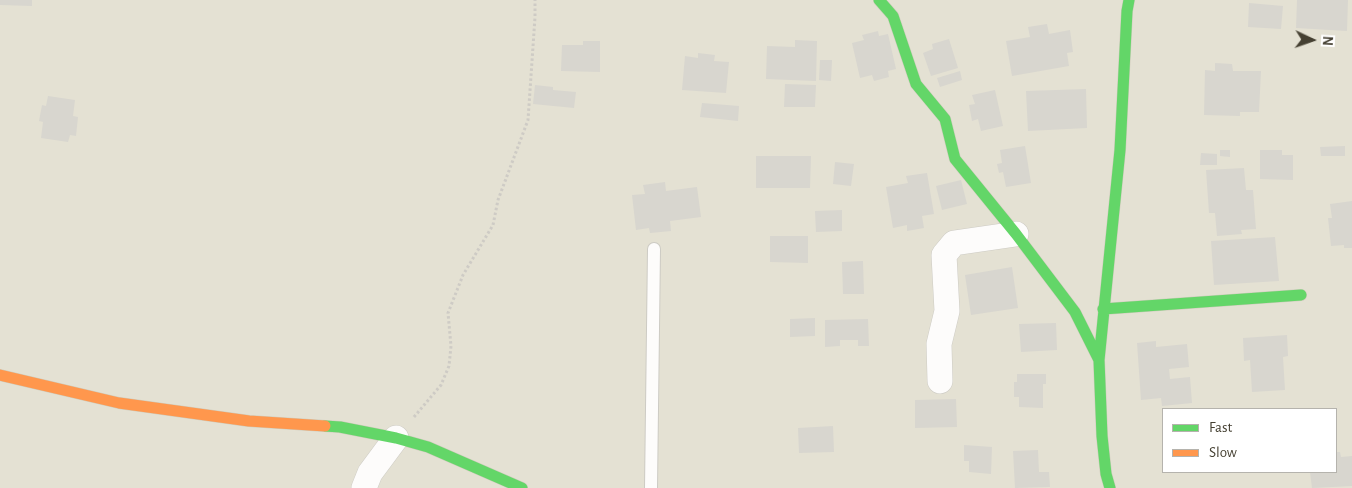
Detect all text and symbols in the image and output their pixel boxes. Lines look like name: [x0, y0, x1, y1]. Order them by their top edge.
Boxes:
north arrow: [1287, 15, 1337, 65]
text: N: [1320, 36, 1334, 46]
legend: [1162, 408, 1337, 473]
text: Fast: [1209, 420, 1232, 435]
text: Slow: [1209, 445, 1237, 460]

